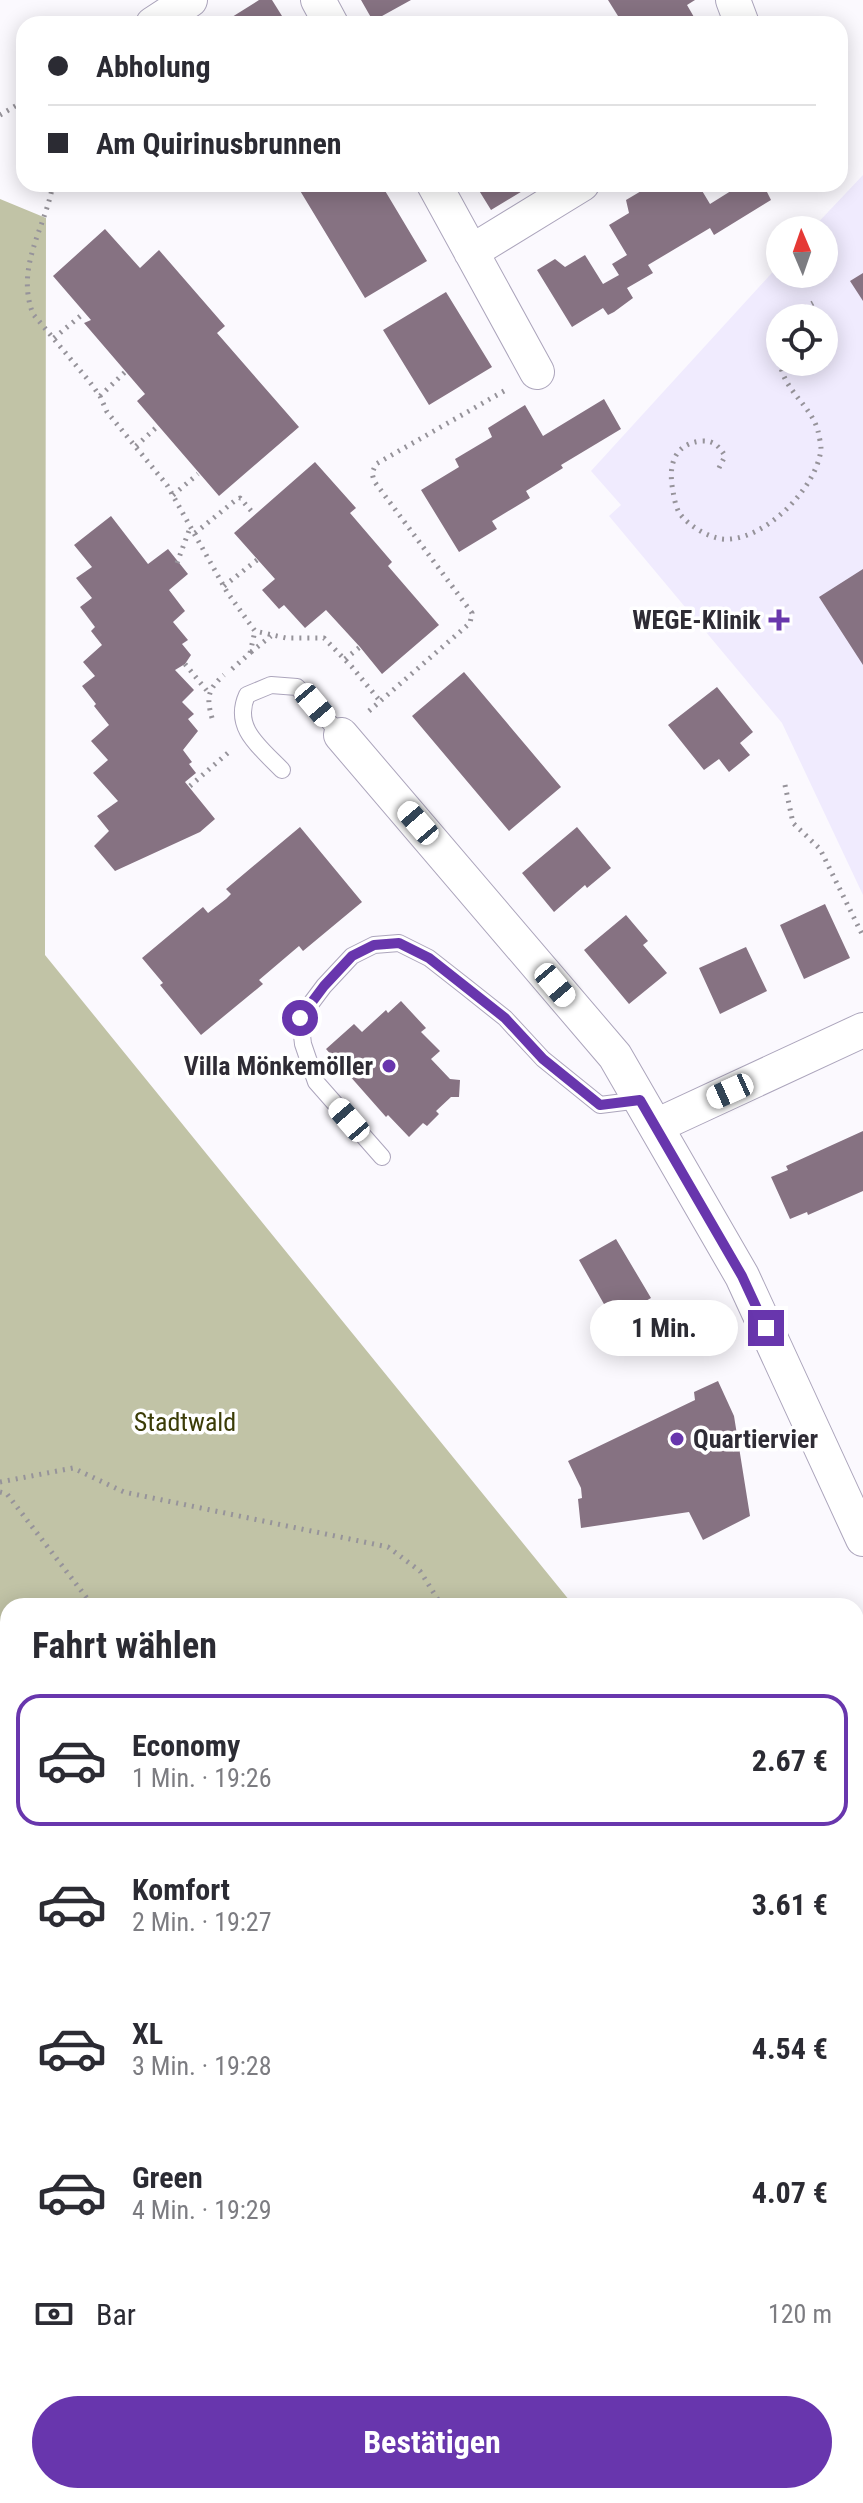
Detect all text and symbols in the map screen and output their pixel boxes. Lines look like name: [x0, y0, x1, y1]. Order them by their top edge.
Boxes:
text: Abholung: [96, 49, 211, 84]
text: Am Quirinusbrunnen: [96, 126, 342, 161]
north arrow: [766, 216, 838, 288]
map controls: [766, 216, 838, 376]
button: locate: [766, 304, 838, 376]
place label: WEGE-Klinik: [632, 605, 762, 635]
marker: WEGE-Klinik: [768, 609, 790, 631]
car: [290, 679, 340, 731]
car: [393, 797, 443, 849]
car: [530, 959, 580, 1011]
route start: [282, 1000, 318, 1036]
place label: Villa Mönkemöller: [184, 1051, 373, 1081]
marker: Villa Mönkemöller: [380, 1057, 398, 1075]
car: [703, 1070, 757, 1112]
car: [324, 1094, 374, 1146]
callout: 1 Min.: [590, 1300, 738, 1356]
route end: [748, 1310, 784, 1346]
text: 1 Min.: [631, 1313, 697, 1343]
park label: Stadtwald: [134, 1407, 236, 1437]
place label: Quartiervier: [693, 1424, 818, 1454]
marker: Quartiervier: [668, 1430, 686, 1448]
text: Fahrt wählen: [32, 1625, 217, 1667]
icon: car: [36, 1724, 108, 1796]
text: Economy: [132, 1728, 240, 1763]
text: 2.67 €: [752, 1743, 828, 1778]
text: 1 Min. · 19:26: [132, 1763, 272, 1793]
icon: car: [36, 1868, 108, 1940]
text: Komfort: [132, 1872, 230, 1907]
text: 3.61 €: [752, 1887, 828, 1922]
text: 2 Min. · 19:27: [132, 1907, 272, 1937]
icon: car: [36, 2012, 108, 2084]
text: XL: [132, 2016, 163, 2051]
text: 4.54 €: [752, 2031, 828, 2066]
text: 3 Min. · 19:28: [132, 2051, 272, 2081]
icon: car: [36, 2156, 108, 2228]
text: Green: [132, 2160, 203, 2195]
text: 4.07 €: [752, 2175, 828, 2210]
text: 4 Min. · 19:29: [132, 2195, 272, 2225]
icon: cash: [32, 2292, 76, 2336]
text: Bar: [96, 2297, 136, 2332]
text: 120 m: [768, 2299, 832, 2329]
button: Bestätigen: [32, 2396, 832, 2488]

